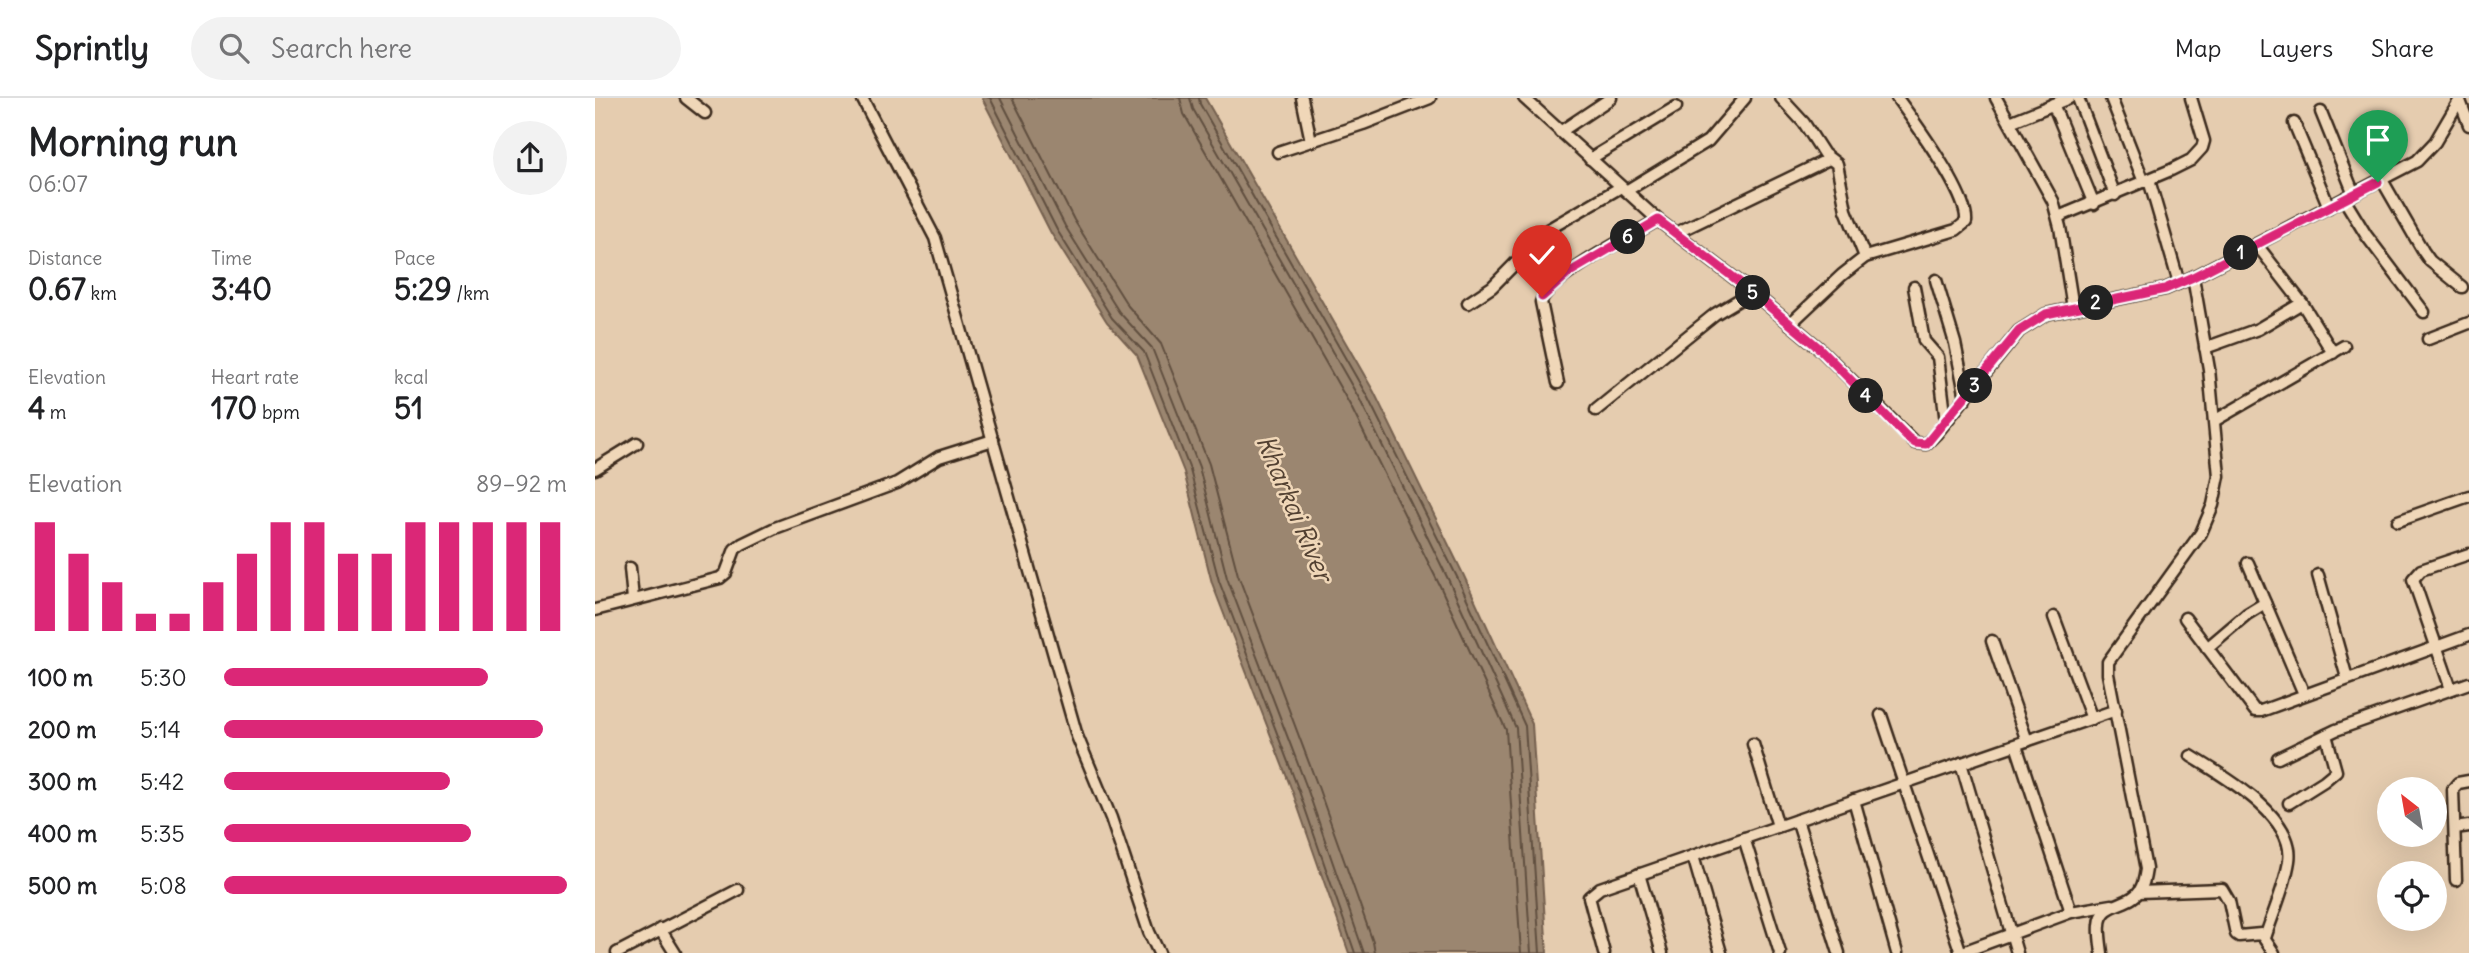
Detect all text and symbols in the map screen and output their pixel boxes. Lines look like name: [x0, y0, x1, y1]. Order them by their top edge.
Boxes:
search box: [191, 17, 681, 80]
text: Sprintly: [35, 27, 149, 69]
icon: search: [215, 29, 253, 67]
text: Search here: [271, 32, 412, 65]
text: Map: [2175, 33, 2221, 63]
text: Layers: [2259, 33, 2333, 63]
text: Share: [2371, 33, 2434, 63]
pin: [2348, 110, 2408, 182]
text: Morning run: [28, 119, 238, 166]
button: share: [493, 121, 567, 195]
icon: arrive: [2359, 121, 2397, 159]
text: 06:07: [28, 169, 88, 198]
pin: 6: [1611, 220, 1645, 254]
text: 6: [1622, 224, 1633, 248]
pin: [1512, 225, 1572, 297]
icon: check: [1523, 236, 1561, 274]
pin: 1: [2223, 236, 2259, 270]
text: 1: [2237, 240, 2244, 264]
text: Distance: [28, 246, 102, 270]
text: Time: [211, 246, 252, 270]
text: Pace: [394, 246, 435, 270]
text: 0.67: [28, 270, 86, 308]
text: 3:40: [211, 270, 272, 308]
text: 5:29: [394, 270, 452, 308]
pin: 5: [1735, 276, 1771, 310]
text: 5: [1747, 280, 1758, 304]
text: km: [86, 281, 117, 305]
text: /km: [452, 281, 490, 305]
pin: 2: [2079, 286, 2113, 320]
text: 2: [2090, 290, 2101, 314]
text: Elevation: [28, 365, 106, 389]
text: Heart rate: [211, 365, 299, 389]
text: kcal: [394, 365, 428, 389]
pin: 3: [1957, 368, 1993, 404]
text: 3: [1969, 373, 1980, 397]
pin: 4: [1849, 378, 1883, 414]
text: 4: [1860, 383, 1871, 407]
text: 4: [28, 389, 45, 427]
text: 170: [211, 389, 257, 427]
text: 51: [394, 389, 423, 427]
text: m: [45, 400, 67, 424]
text: bpm: [257, 400, 300, 424]
water label: Kharkai River: [1249, 430, 1342, 589]
text: Elevation: [28, 469, 122, 498]
text: 89–92 m: [476, 469, 567, 498]
text: 100 m: [28, 663, 93, 692]
text: 5:30: [140, 663, 187, 692]
text: 200 m: [28, 715, 97, 744]
text: 5:14: [140, 715, 181, 744]
text: 300 m: [28, 767, 97, 796]
text: 5:42: [140, 767, 184, 796]
north arrow: [2377, 777, 2447, 847]
map controls: [2377, 777, 2447, 931]
text: 400 m: [28, 819, 97, 848]
text: 5:35: [140, 819, 185, 848]
button: locate: [2377, 861, 2447, 931]
text: 500 m: [28, 871, 97, 900]
text: 5:08: [140, 871, 187, 900]

